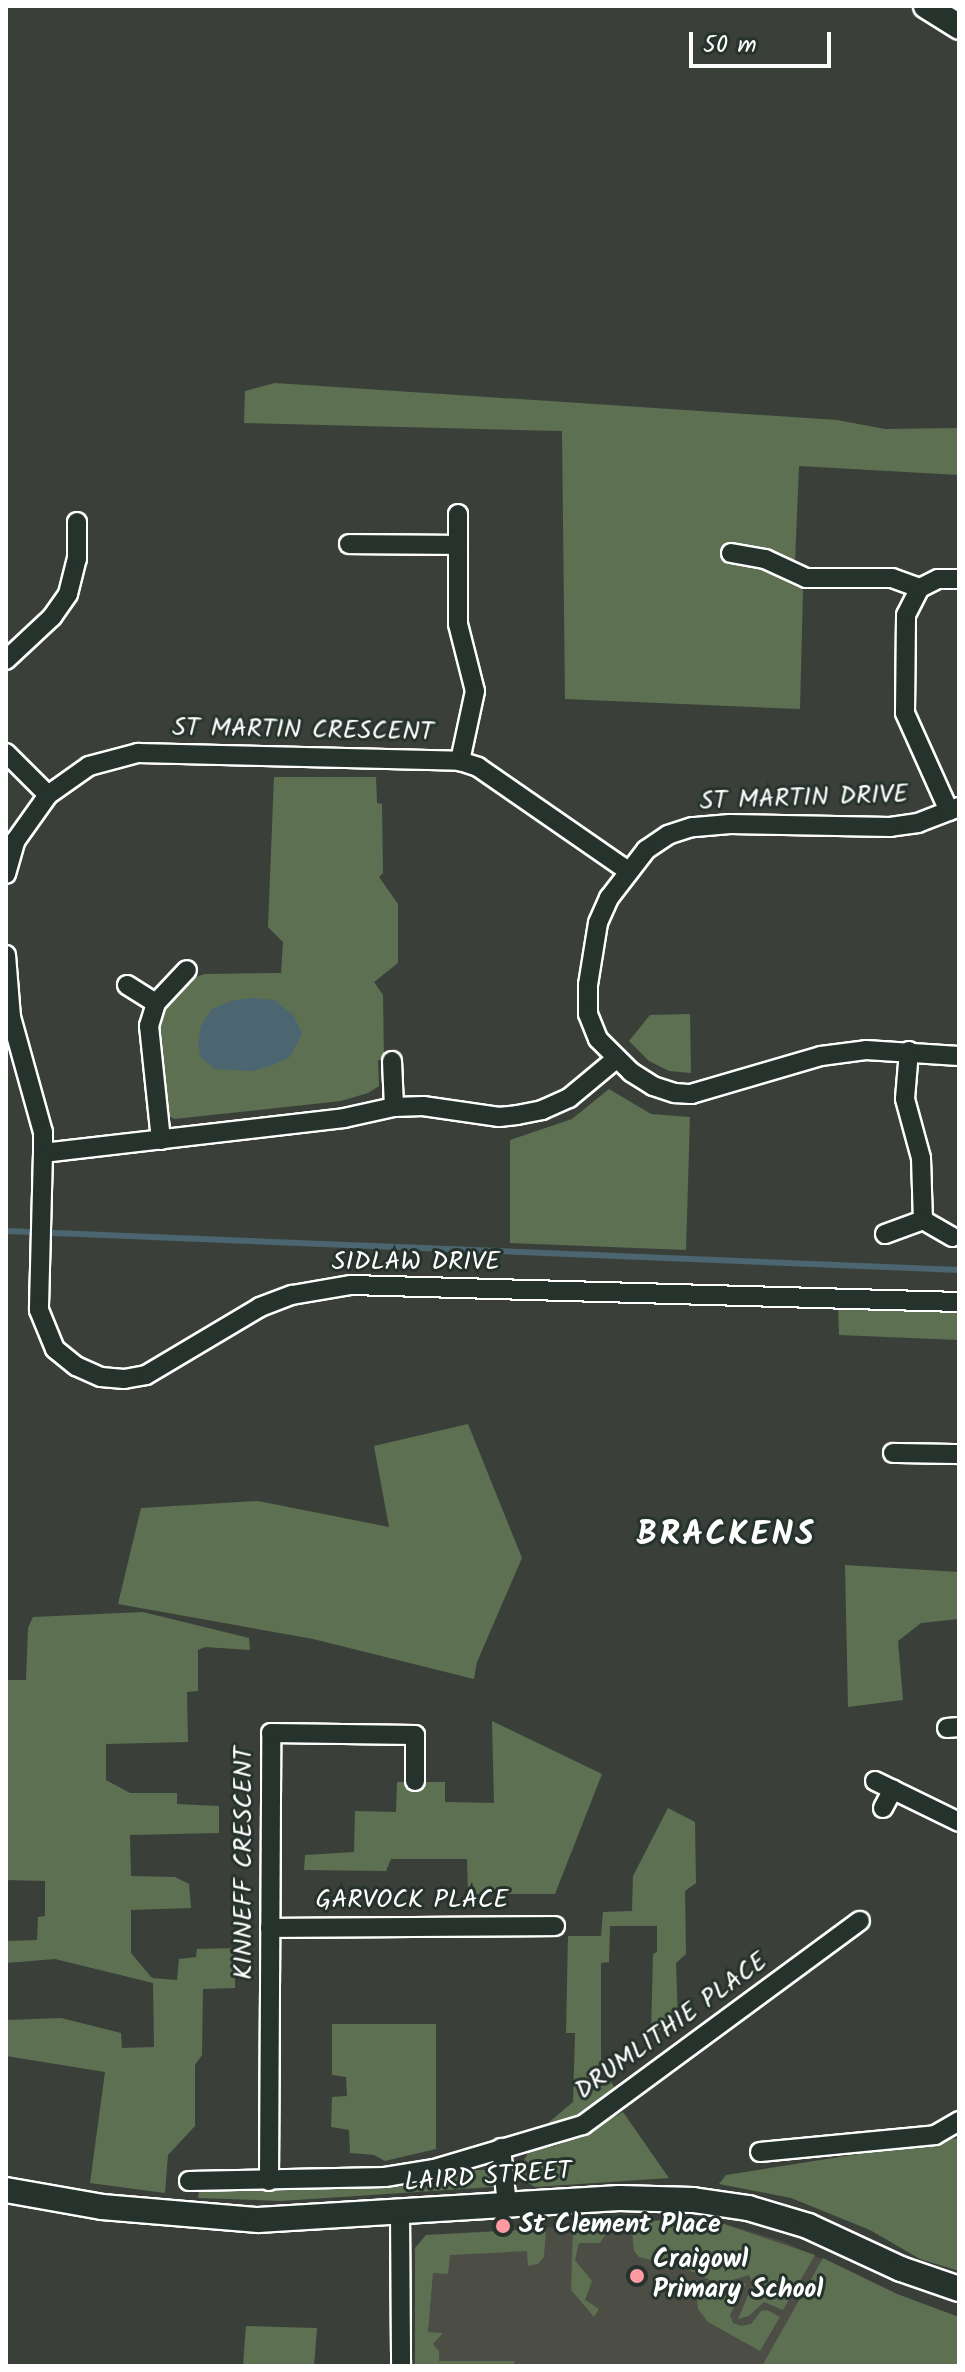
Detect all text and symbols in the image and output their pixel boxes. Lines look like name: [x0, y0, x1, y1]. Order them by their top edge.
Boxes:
scale bar: [693, 16, 835, 66]
text: 50 m: [703, 26, 757, 65]
street label: ST MARTIN CRESCENT: [172, 713, 434, 749]
street label: ST MARTIN DRIVE: [699, 780, 909, 818]
street label: SIDLAW DRIVE: [332, 1247, 500, 1279]
district label: BRACKENS: [636, 1516, 816, 1556]
street label: KINNEFF CRESCENT: [229, 1746, 261, 1980]
street label: GARVOCK PLACE: [316, 1885, 508, 1917]
street label: DRUMLITHIE PLACE: [570, 1947, 774, 2107]
street label: LAIRD STREET: [403, 2157, 573, 2199]
place label: St Clement Place: [519, 2210, 721, 2242]
marker: St Clement Place: [494, 2217, 512, 2235]
place label: Craigowl Primary School: [653, 2245, 823, 2306]
marker: Craigowl Primary School: [628, 2267, 646, 2285]

